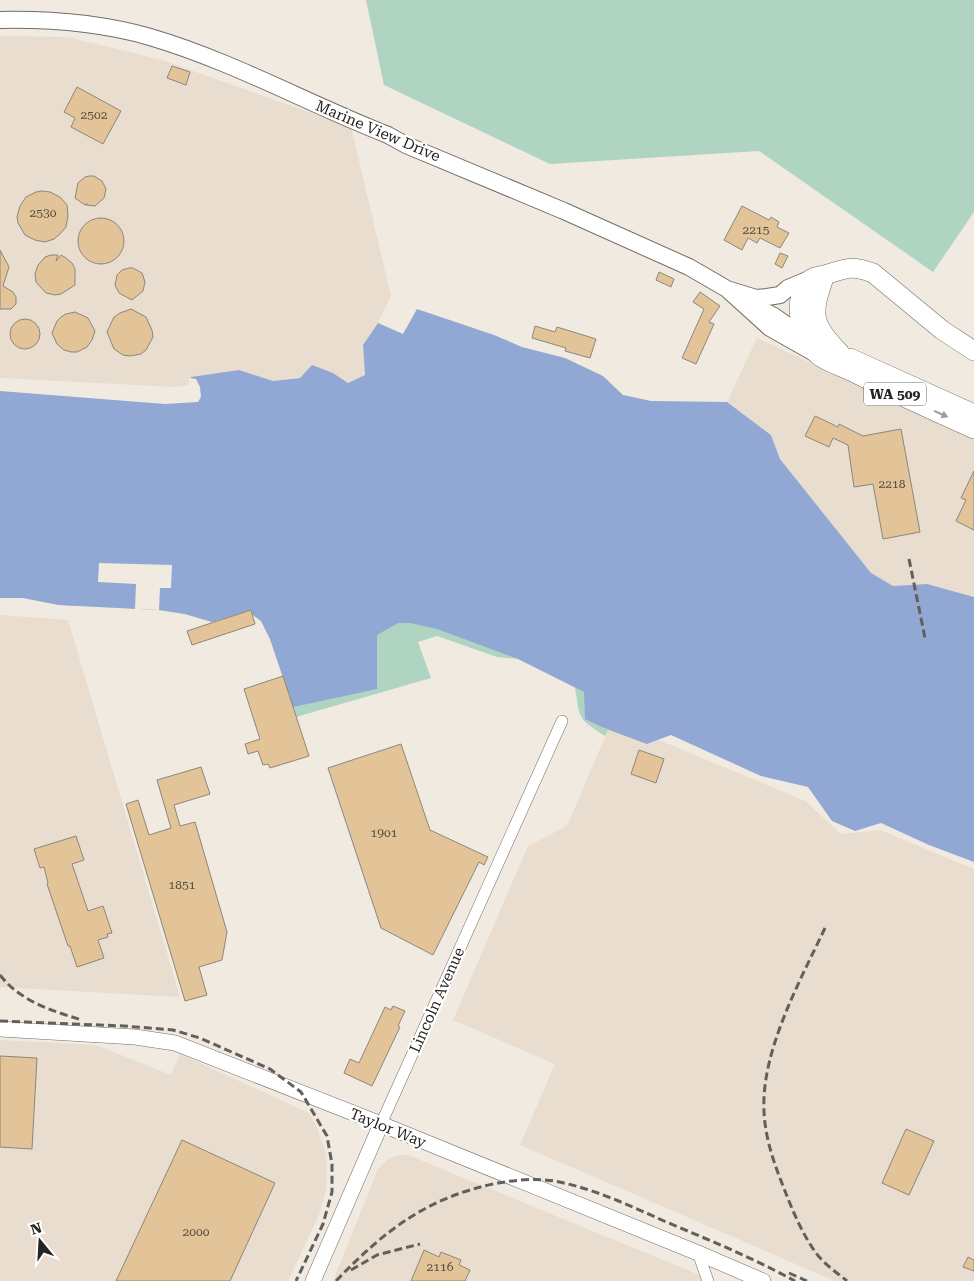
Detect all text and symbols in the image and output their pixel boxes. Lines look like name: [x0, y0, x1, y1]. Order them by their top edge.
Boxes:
street label: Marine View Drive: [313, 97, 443, 165]
house number: 2502: [81, 108, 108, 122]
house number: 2530: [30, 206, 57, 220]
house number: 2215: [743, 223, 770, 237]
road number: WA 509: [864, 382, 926, 406]
one-way arrow: [934, 410, 948, 418]
house number: 2218: [879, 477, 906, 491]
house number: 1901: [371, 826, 398, 840]
house number: 1851: [169, 878, 196, 892]
street label: Lincoln Avenue: [406, 945, 468, 1055]
street label: Taylor Way: [347, 1105, 429, 1152]
north arrow: [15, 1216, 65, 1266]
text: N: [28, 1219, 44, 1238]
house number: 2000: [183, 1225, 210, 1239]
house number: 2116: [427, 1260, 454, 1274]

